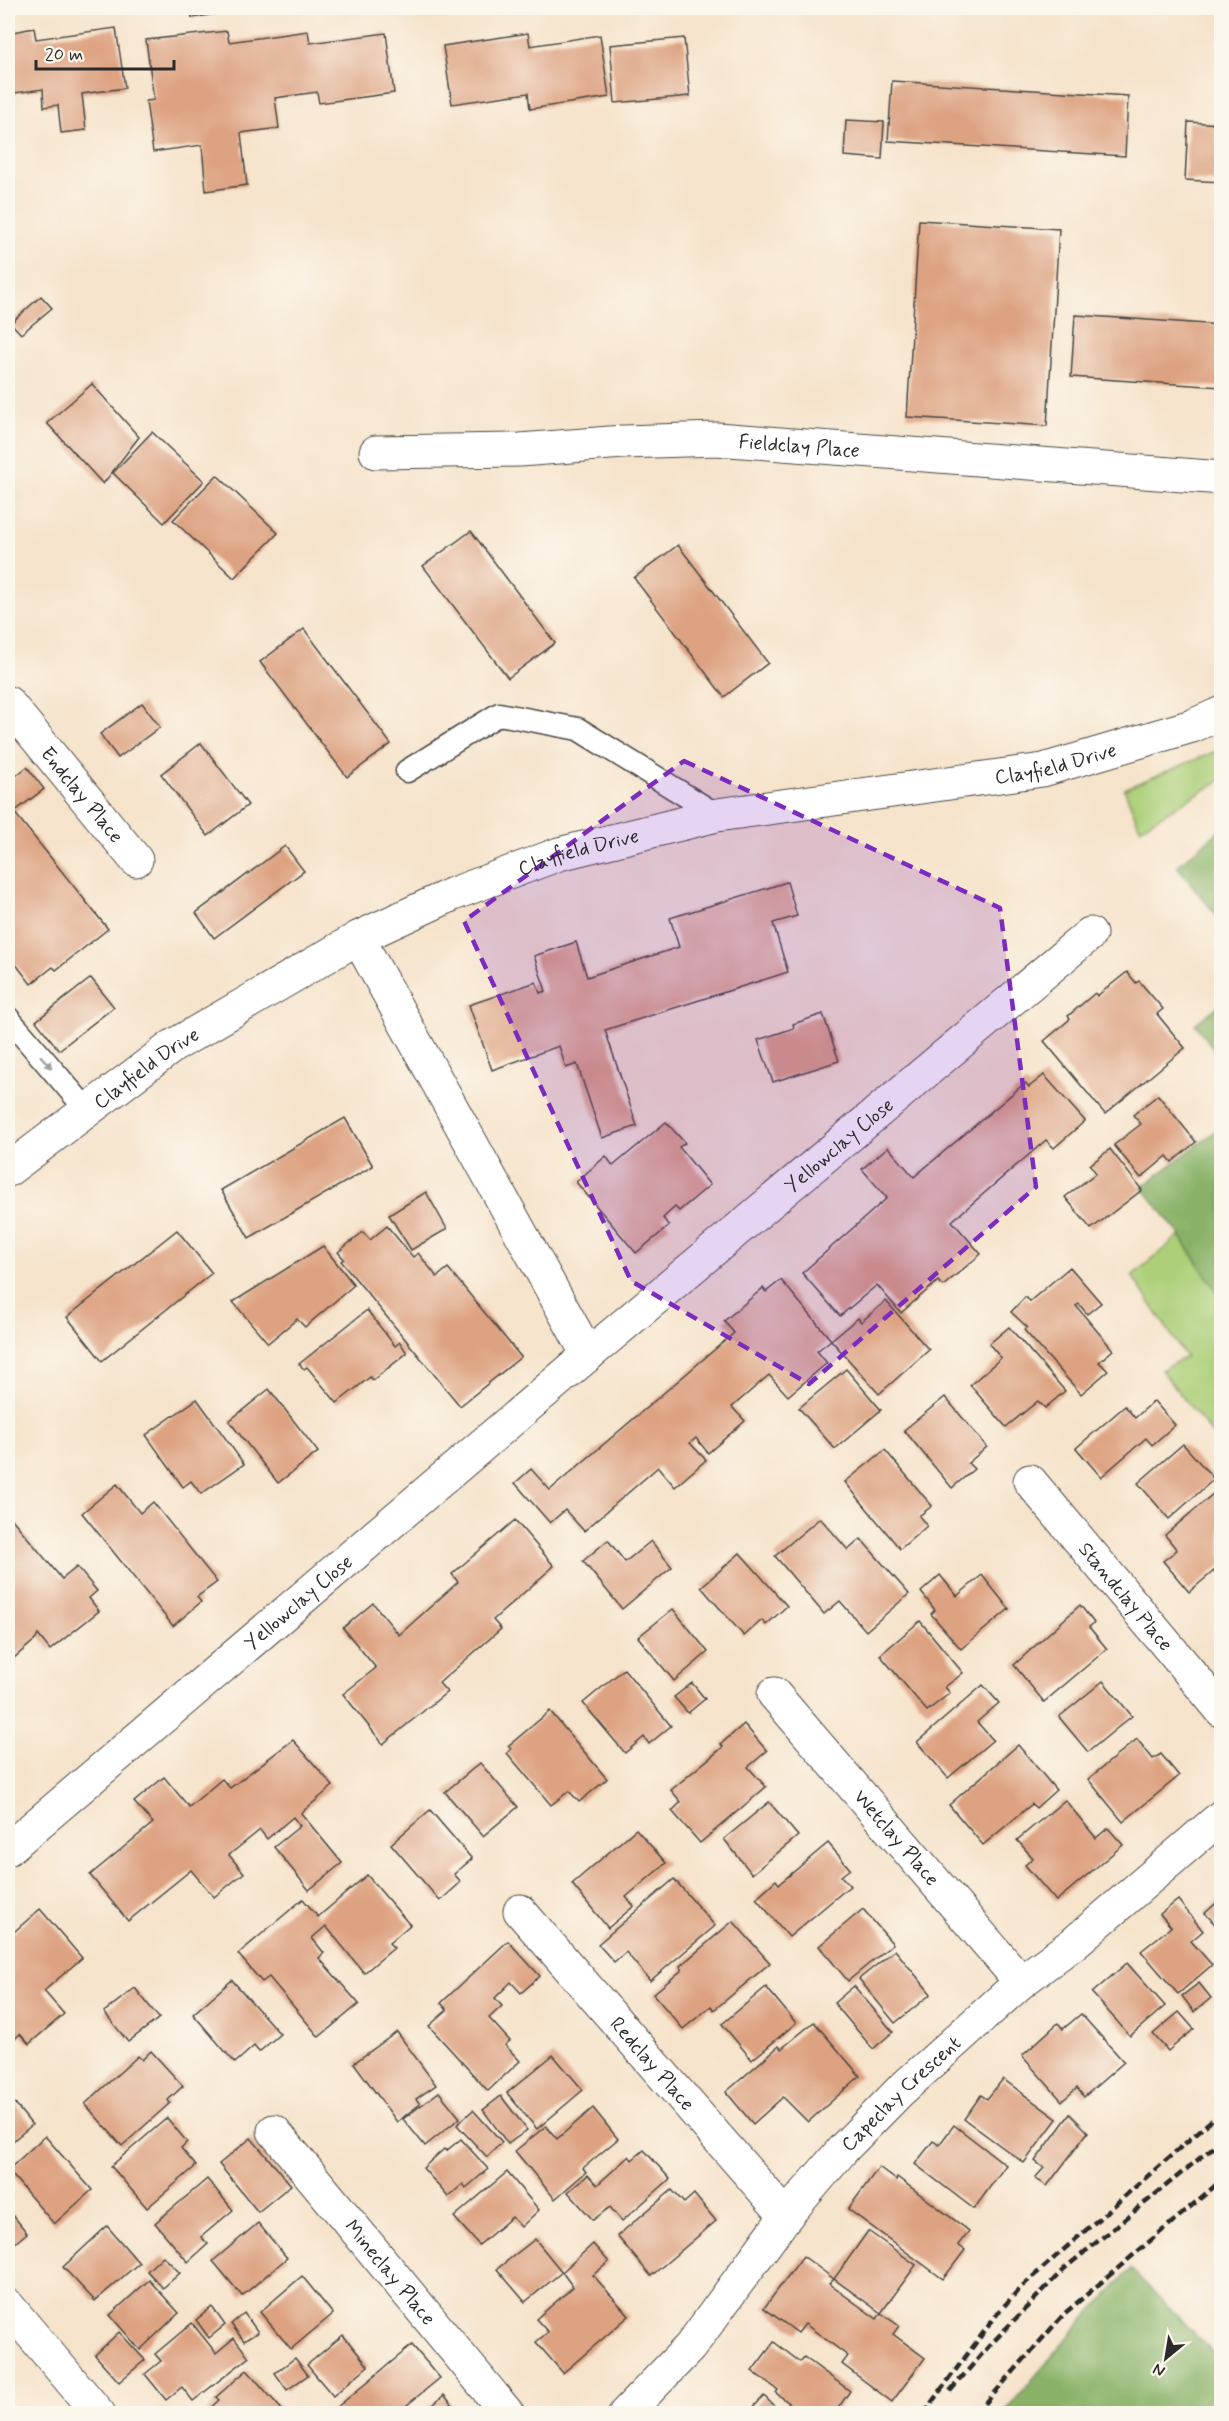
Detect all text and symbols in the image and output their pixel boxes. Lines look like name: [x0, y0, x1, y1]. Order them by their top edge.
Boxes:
scale bar: [36, 33, 174, 71]
text: 20 m: [45, 43, 83, 67]
street label: Fieldclay Place: [738, 429, 861, 465]
street label: Clayfield Drive: [993, 737, 1120, 792]
street label: Endclay Place: [34, 741, 129, 849]
street label: Clayfield Drive: [515, 823, 642, 883]
street label: Clayfield Drive: [89, 1022, 205, 1116]
one-way arrow: [39, 1055, 53, 1070]
street label: Yellowclay Close: [779, 1092, 900, 1200]
street label: Standclay Place: [1072, 1537, 1178, 1657]
street label: Yellowclay Close: [239, 1549, 359, 1657]
street label: Wetclay Place: [847, 1784, 945, 1892]
street label: Redclay Place: [603, 2011, 700, 2117]
street label: Capeclay Crescent: [836, 2030, 968, 2158]
street label: Mineclay Place: [338, 2215, 441, 2331]
north arrow: [1136, 2328, 1196, 2388]
text: N: [1149, 2358, 1169, 2381]

